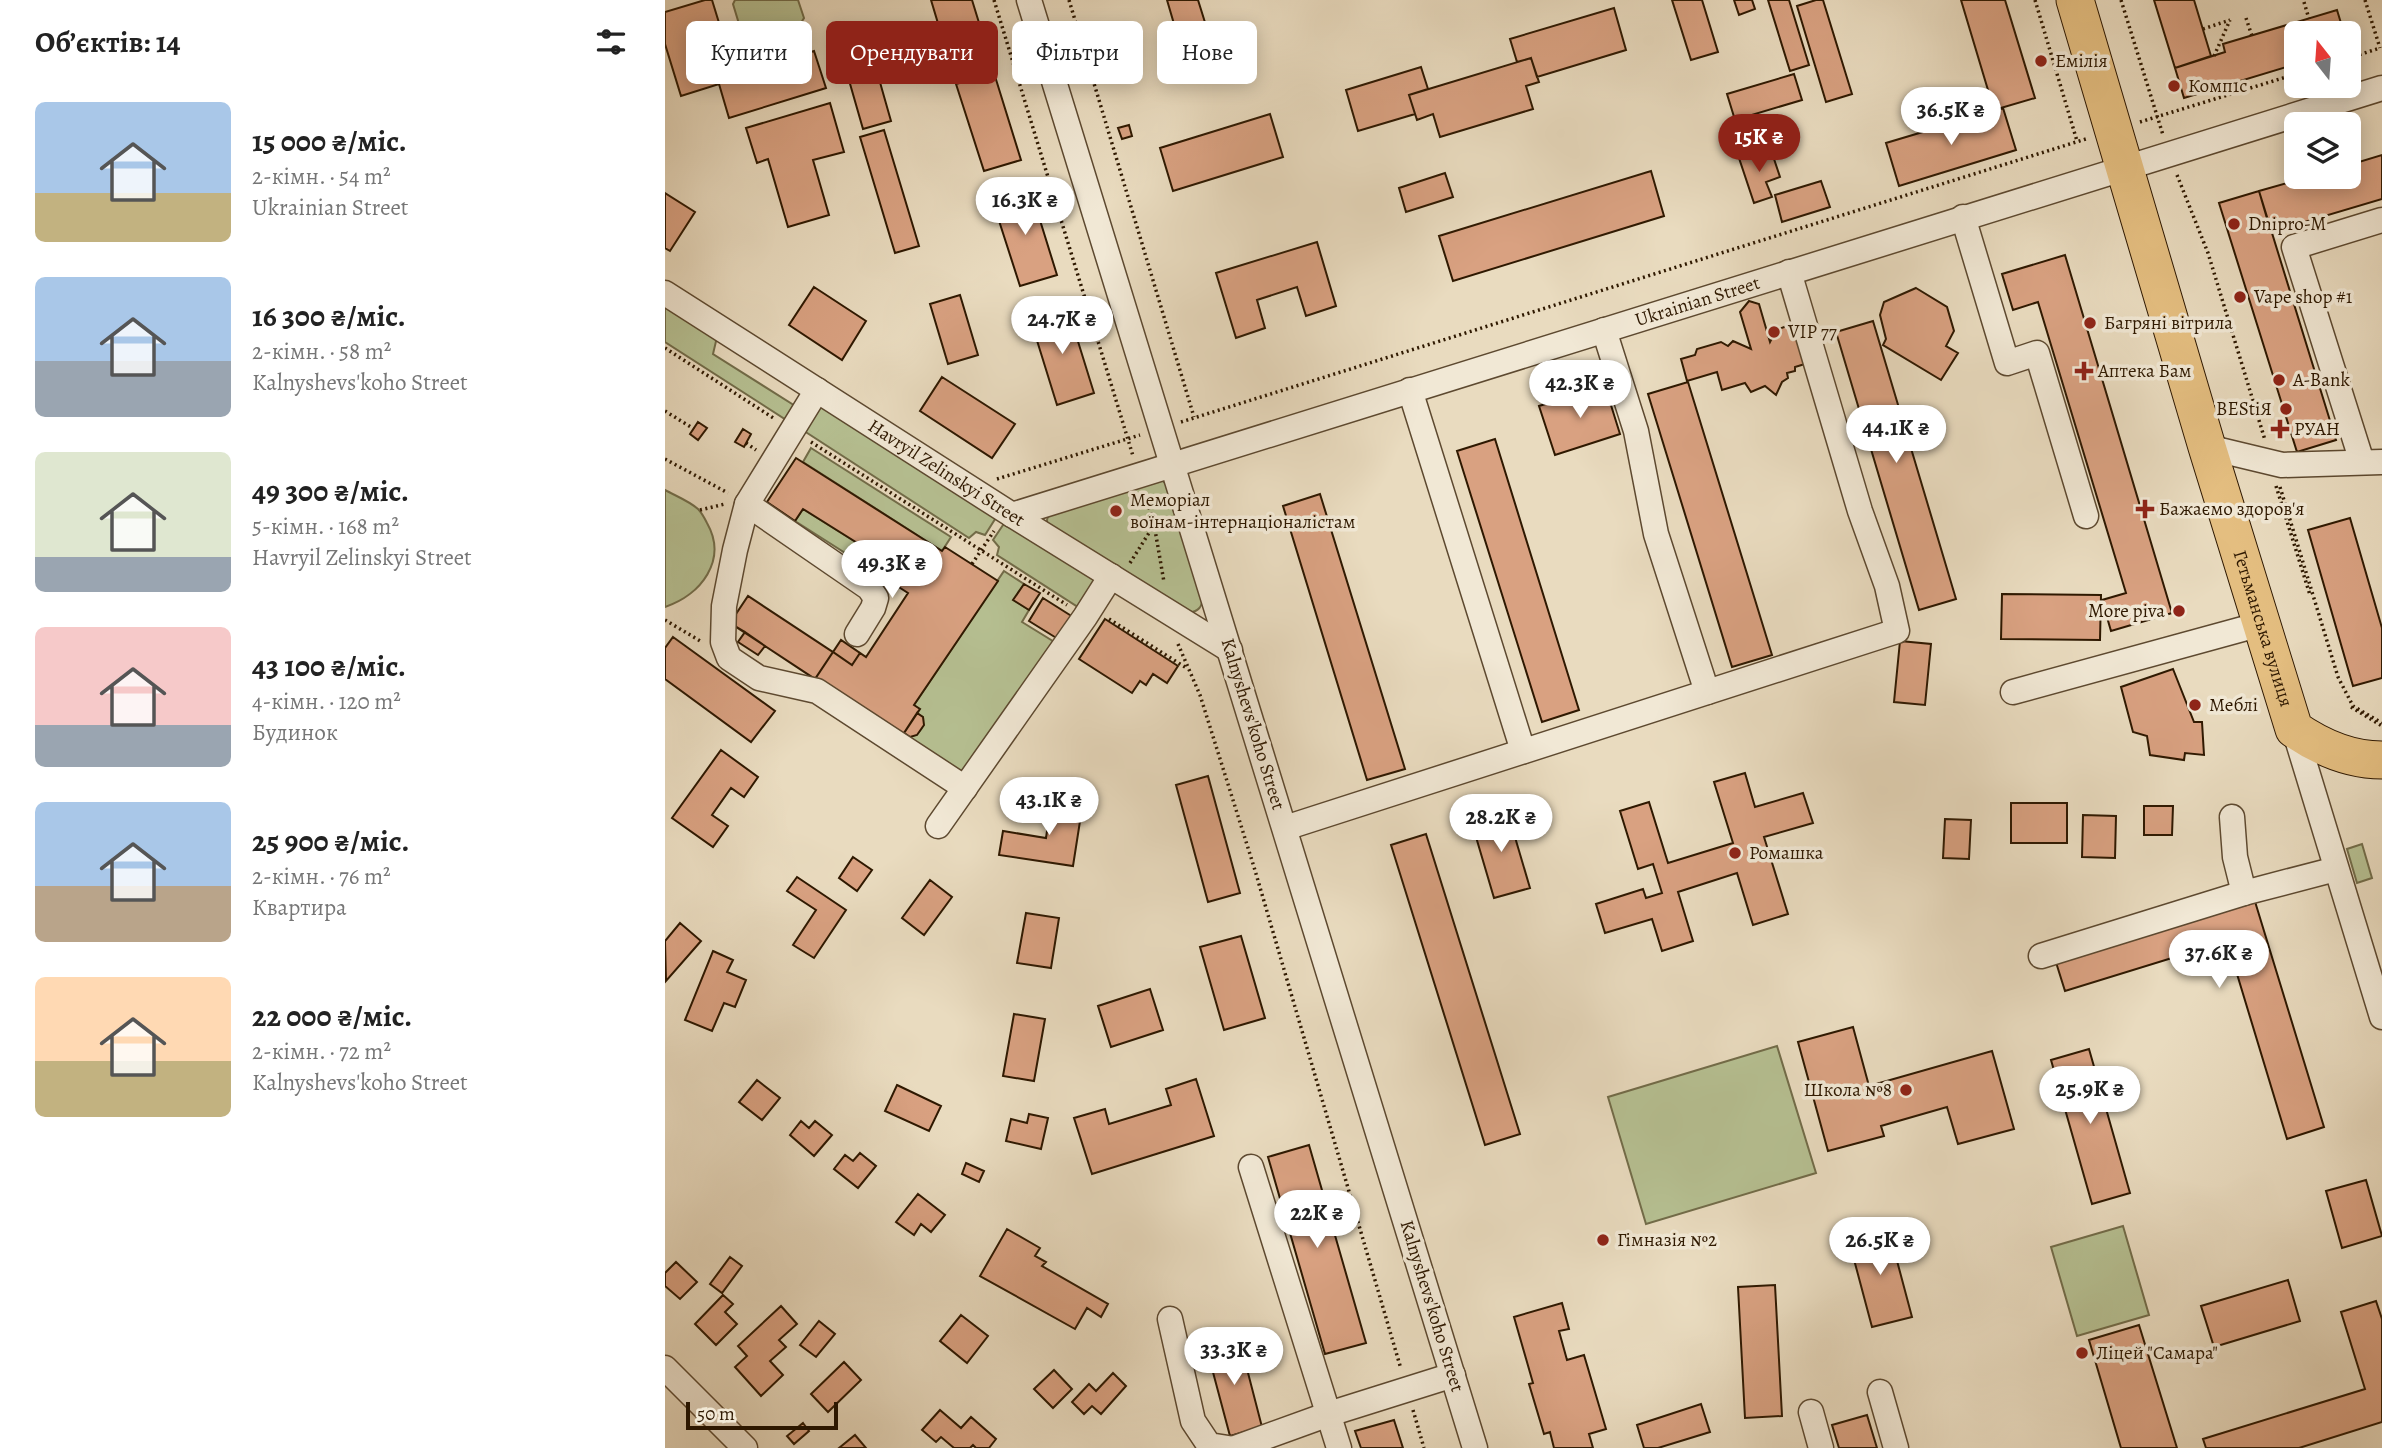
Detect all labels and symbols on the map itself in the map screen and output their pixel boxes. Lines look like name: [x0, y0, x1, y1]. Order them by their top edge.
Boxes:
north arrow: [2284, 21, 2361, 98]
place label: Емілія: [2055, 48, 2108, 74]
marker: Емілія: [2033, 53, 2049, 69]
place label: Комп1с: [2188, 73, 2247, 99]
marker: Комп1с: [2166, 78, 2182, 94]
pin: 36.5K ₴: [1886, 88, 2016, 147]
pin: 15K ₴: [1710, 114, 1808, 174]
pin: 16.3K ₴: [960, 177, 1090, 237]
place label: Dnipro-M: [2248, 211, 2326, 237]
marker: Dnipro-M: [2226, 216, 2242, 232]
street label: Ukrainian Street: [1632, 270, 1763, 333]
place label: Vape shop #1: [2253, 284, 2353, 310]
marker: Vape shop #1: [2232, 289, 2248, 305]
pin: 24.7K ₴: [997, 296, 1127, 356]
place label: Багряні вітрила: [2104, 310, 2233, 336]
marker: Багряні вітрила: [2082, 315, 2098, 331]
place label: VIP 77: [1787, 319, 1837, 345]
marker: VIP 77: [1766, 324, 1782, 340]
place label: Аптека Бам: [2097, 358, 2191, 384]
pin: 42.3K ₴: [1515, 360, 1645, 420]
marker: Аптека Бам: [2076, 363, 2092, 379]
place label: A-Bank: [2292, 367, 2350, 393]
marker: A-Bank: [2271, 372, 2287, 388]
place label: BEStiЯ: [2216, 396, 2272, 422]
marker: BEStiЯ: [2278, 401, 2294, 417]
pin: 44.1K ₴: [1831, 406, 1961, 465]
street label: Havryil Zelinskyi Street: [863, 413, 1030, 533]
place label: РУАН: [2294, 416, 2340, 442]
marker: РУАН: [2272, 421, 2288, 437]
place label: Меморіал воїнам-інтернаціоналістам: [1130, 487, 1355, 535]
place label: Бажаємо здоров'я: [2159, 496, 2304, 522]
marker: Бажаємо здоров'я: [2137, 501, 2153, 517]
marker: Меморіал воїнам-інтернаціоналістам: [1108, 503, 1124, 519]
pin: 49.3K ₴: [827, 540, 957, 600]
street label: Гетьманська вулиця: [2227, 547, 2299, 710]
place label: More piva: [2088, 598, 2165, 624]
marker: More piva: [2171, 603, 2187, 619]
street label: Kalnyshevsʹkoho Street: [1215, 635, 1291, 813]
place label: Меблі: [2209, 692, 2258, 718]
marker: Меблі: [2187, 697, 2203, 713]
pin: 43.1K ₴: [984, 778, 1114, 837]
pin: 28.2K ₴: [1436, 794, 1566, 854]
place label: Ромашка: [1749, 840, 1824, 866]
marker: Ромашка: [1727, 845, 1743, 861]
pin: 37.6K ₴: [2154, 930, 2284, 990]
pin: 25.9K ₴: [2025, 1066, 2155, 1126]
place label: Школа №8: [1804, 1077, 1892, 1103]
marker: Школа №8: [1898, 1082, 1914, 1098]
pin: 22K ₴: [1268, 1190, 1366, 1250]
street label: Kalnyshevsʹkoho Street: [1394, 1217, 1470, 1395]
pin: 26.5K ₴: [1815, 1218, 1945, 1277]
place label: Гімназія №2: [1617, 1227, 1717, 1253]
marker: Гімназія №2: [1595, 1232, 1611, 1248]
pin: 33.3K ₴: [1169, 1328, 1299, 1387]
place label: Ліцей "Самара": [2096, 1340, 2218, 1366]
marker: Ліцей "Самара": [2074, 1345, 2090, 1361]
scale bar: [686, 1399, 838, 1431]

